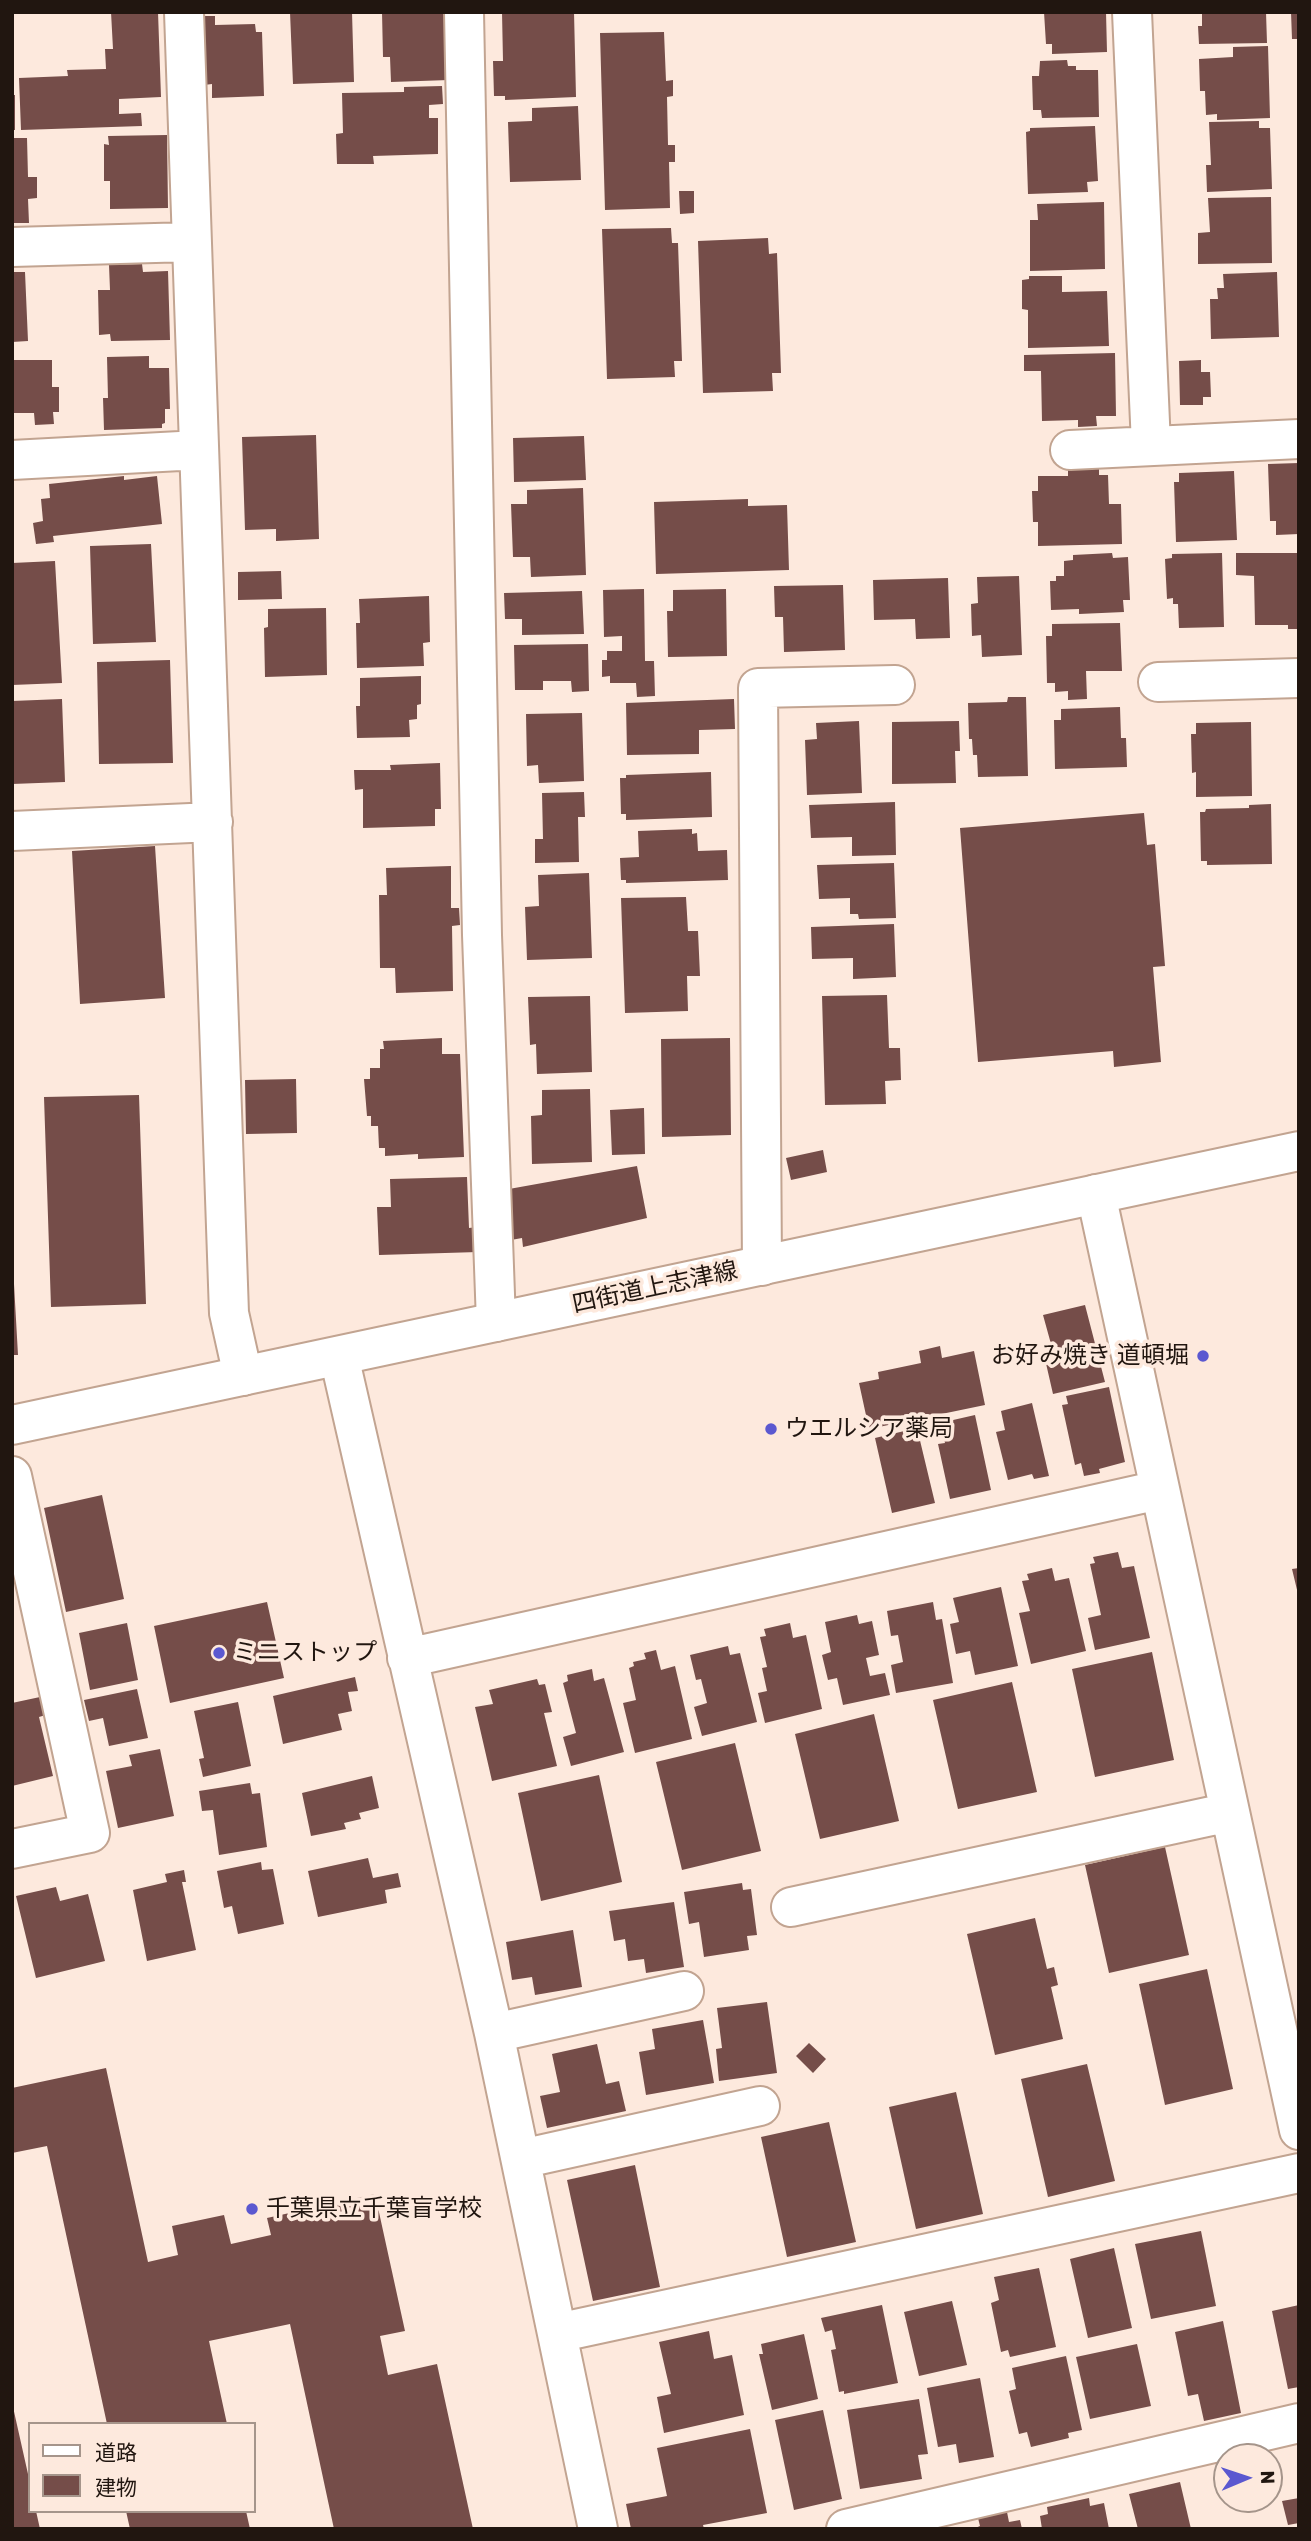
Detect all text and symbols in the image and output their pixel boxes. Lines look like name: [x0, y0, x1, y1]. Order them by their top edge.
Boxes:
street label: 四街道上志津線: [570, 1256, 740, 1320]
place label: お好み焼き 道頓堀: [991, 1342, 1189, 1370]
marker: お好み焼き 道頓堀: [1195, 1348, 1211, 1364]
place label: ウエルシア薬局: [785, 1415, 953, 1443]
marker: ウエルシア薬局: [763, 1421, 779, 1437]
place label: ミニストップ: [233, 1639, 377, 1667]
marker: ミニストップ: [211, 1645, 227, 1661]
place label: 千葉県立千葉盲学校: [266, 2195, 482, 2223]
marker: 千葉県立千葉盲学校: [244, 2201, 260, 2217]
legend: [28, 2422, 256, 2513]
text: 道路: [95, 2440, 137, 2465]
north arrow: [1213, 2443, 1283, 2513]
text: N: [1256, 2470, 1279, 2485]
text: 建物: [95, 2475, 137, 2500]

